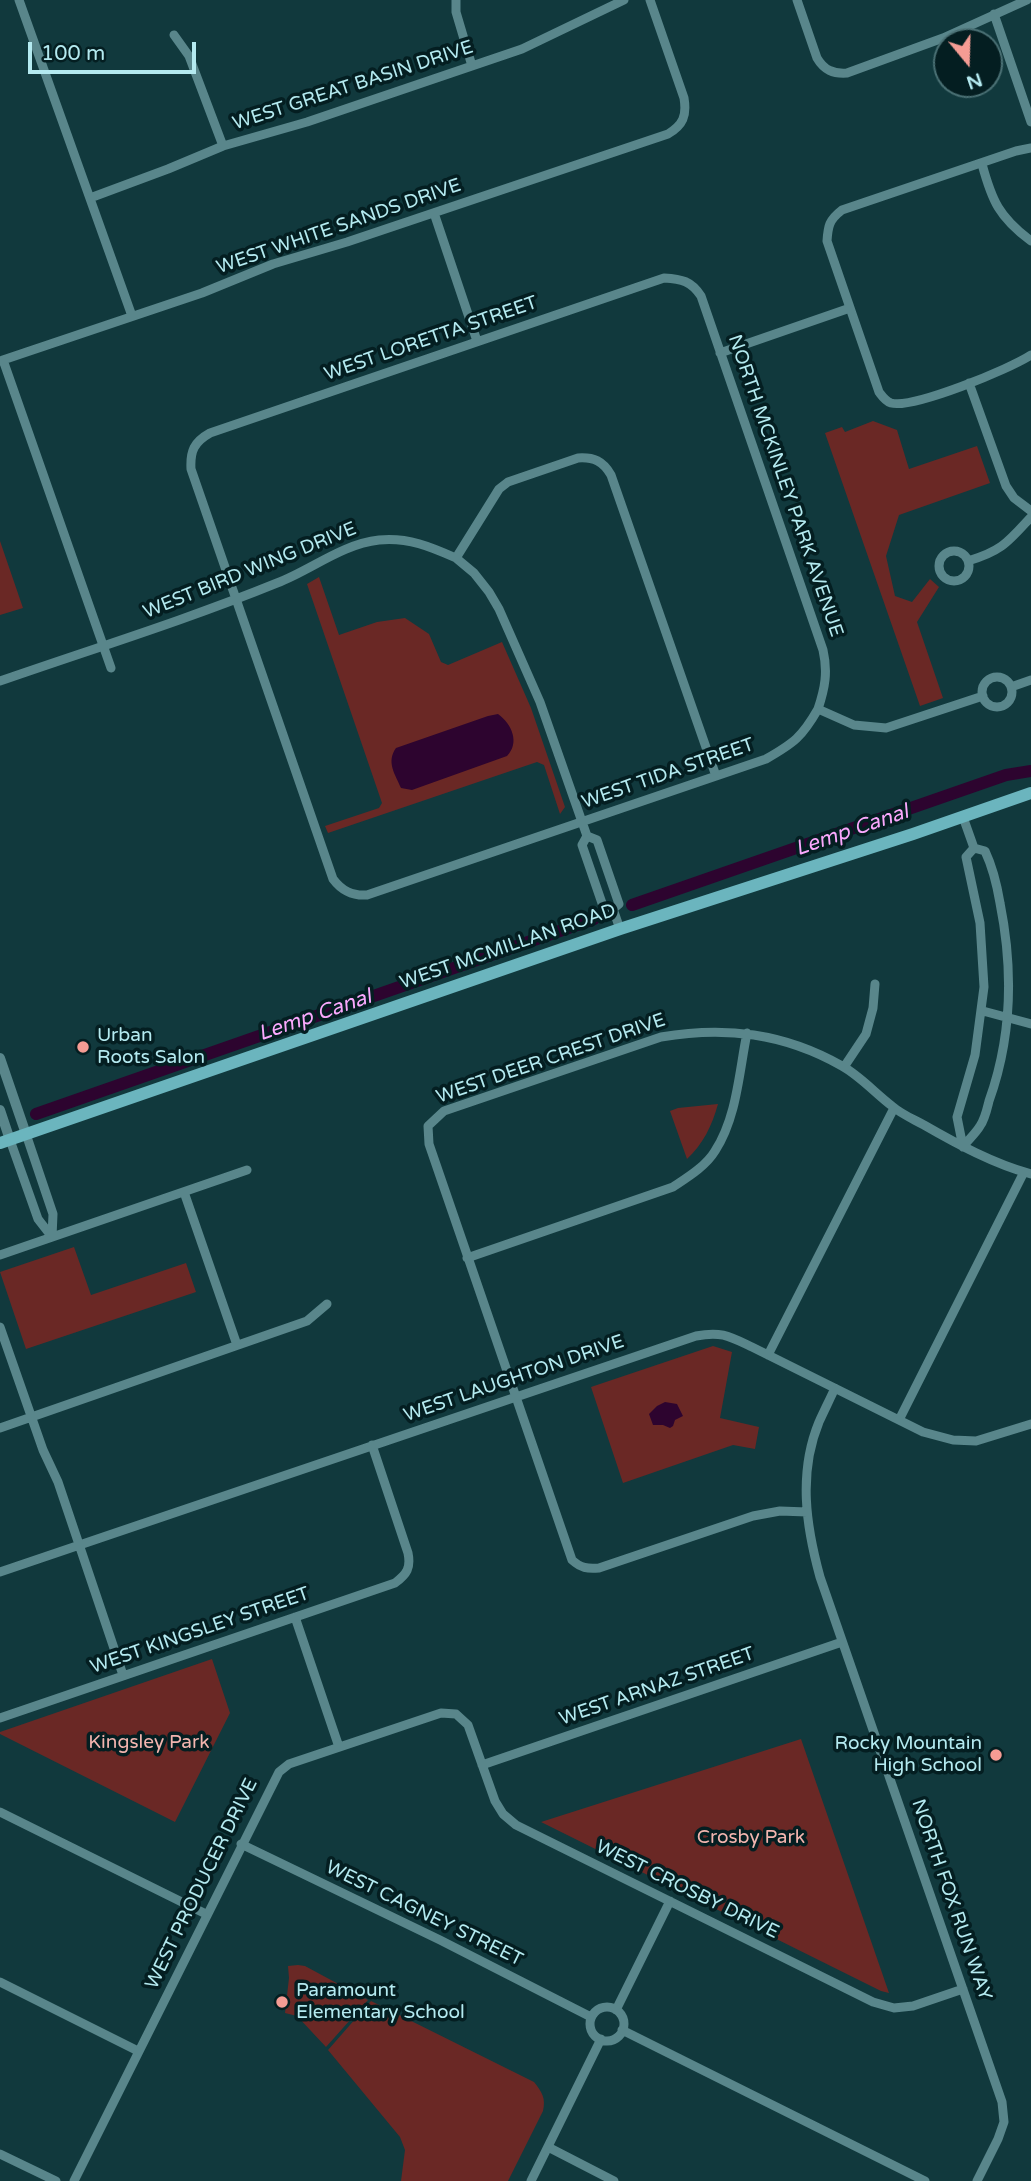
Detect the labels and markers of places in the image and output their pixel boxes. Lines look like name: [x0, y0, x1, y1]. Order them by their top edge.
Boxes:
place label: Urban Roots Salon: [97, 1025, 205, 1069]
marker: Urban Roots Salon: [75, 1039, 91, 1055]
place label: Rocky Mountain High School: [835, 1733, 982, 1777]
marker: Rocky Mountain High School: [988, 1747, 1004, 1763]
place label: Paramount Elementary School: [296, 1980, 465, 2024]
marker: Paramount Elementary School: [274, 1994, 290, 2010]

